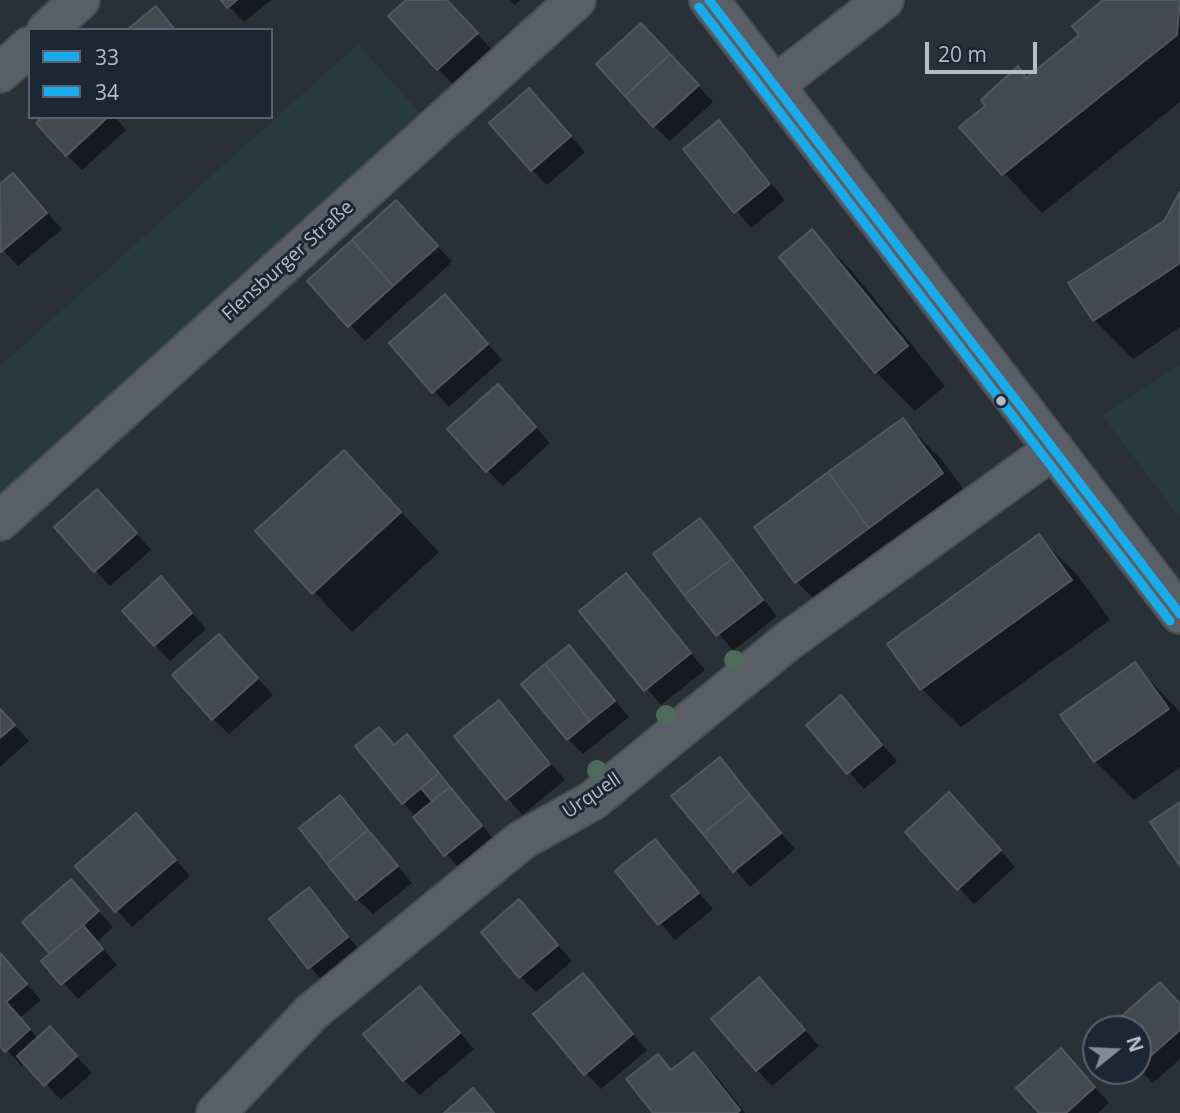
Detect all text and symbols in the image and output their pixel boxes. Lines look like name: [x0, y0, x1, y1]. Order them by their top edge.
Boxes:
legend: [28, 28, 273, 119]
scale bar: [928, 28, 1040, 72]
text: 20 m: [938, 40, 987, 68]
text: 33: [95, 43, 119, 71]
text: 34: [95, 78, 119, 106]
street label: Flensburger Straße: [218, 196, 358, 326]
unlabelled marker: [994, 394, 1008, 408]
street label: Urquell: [559, 768, 625, 824]
north arrow: [1082, 1015, 1152, 1085]
text: N: [1120, 1033, 1150, 1055]

